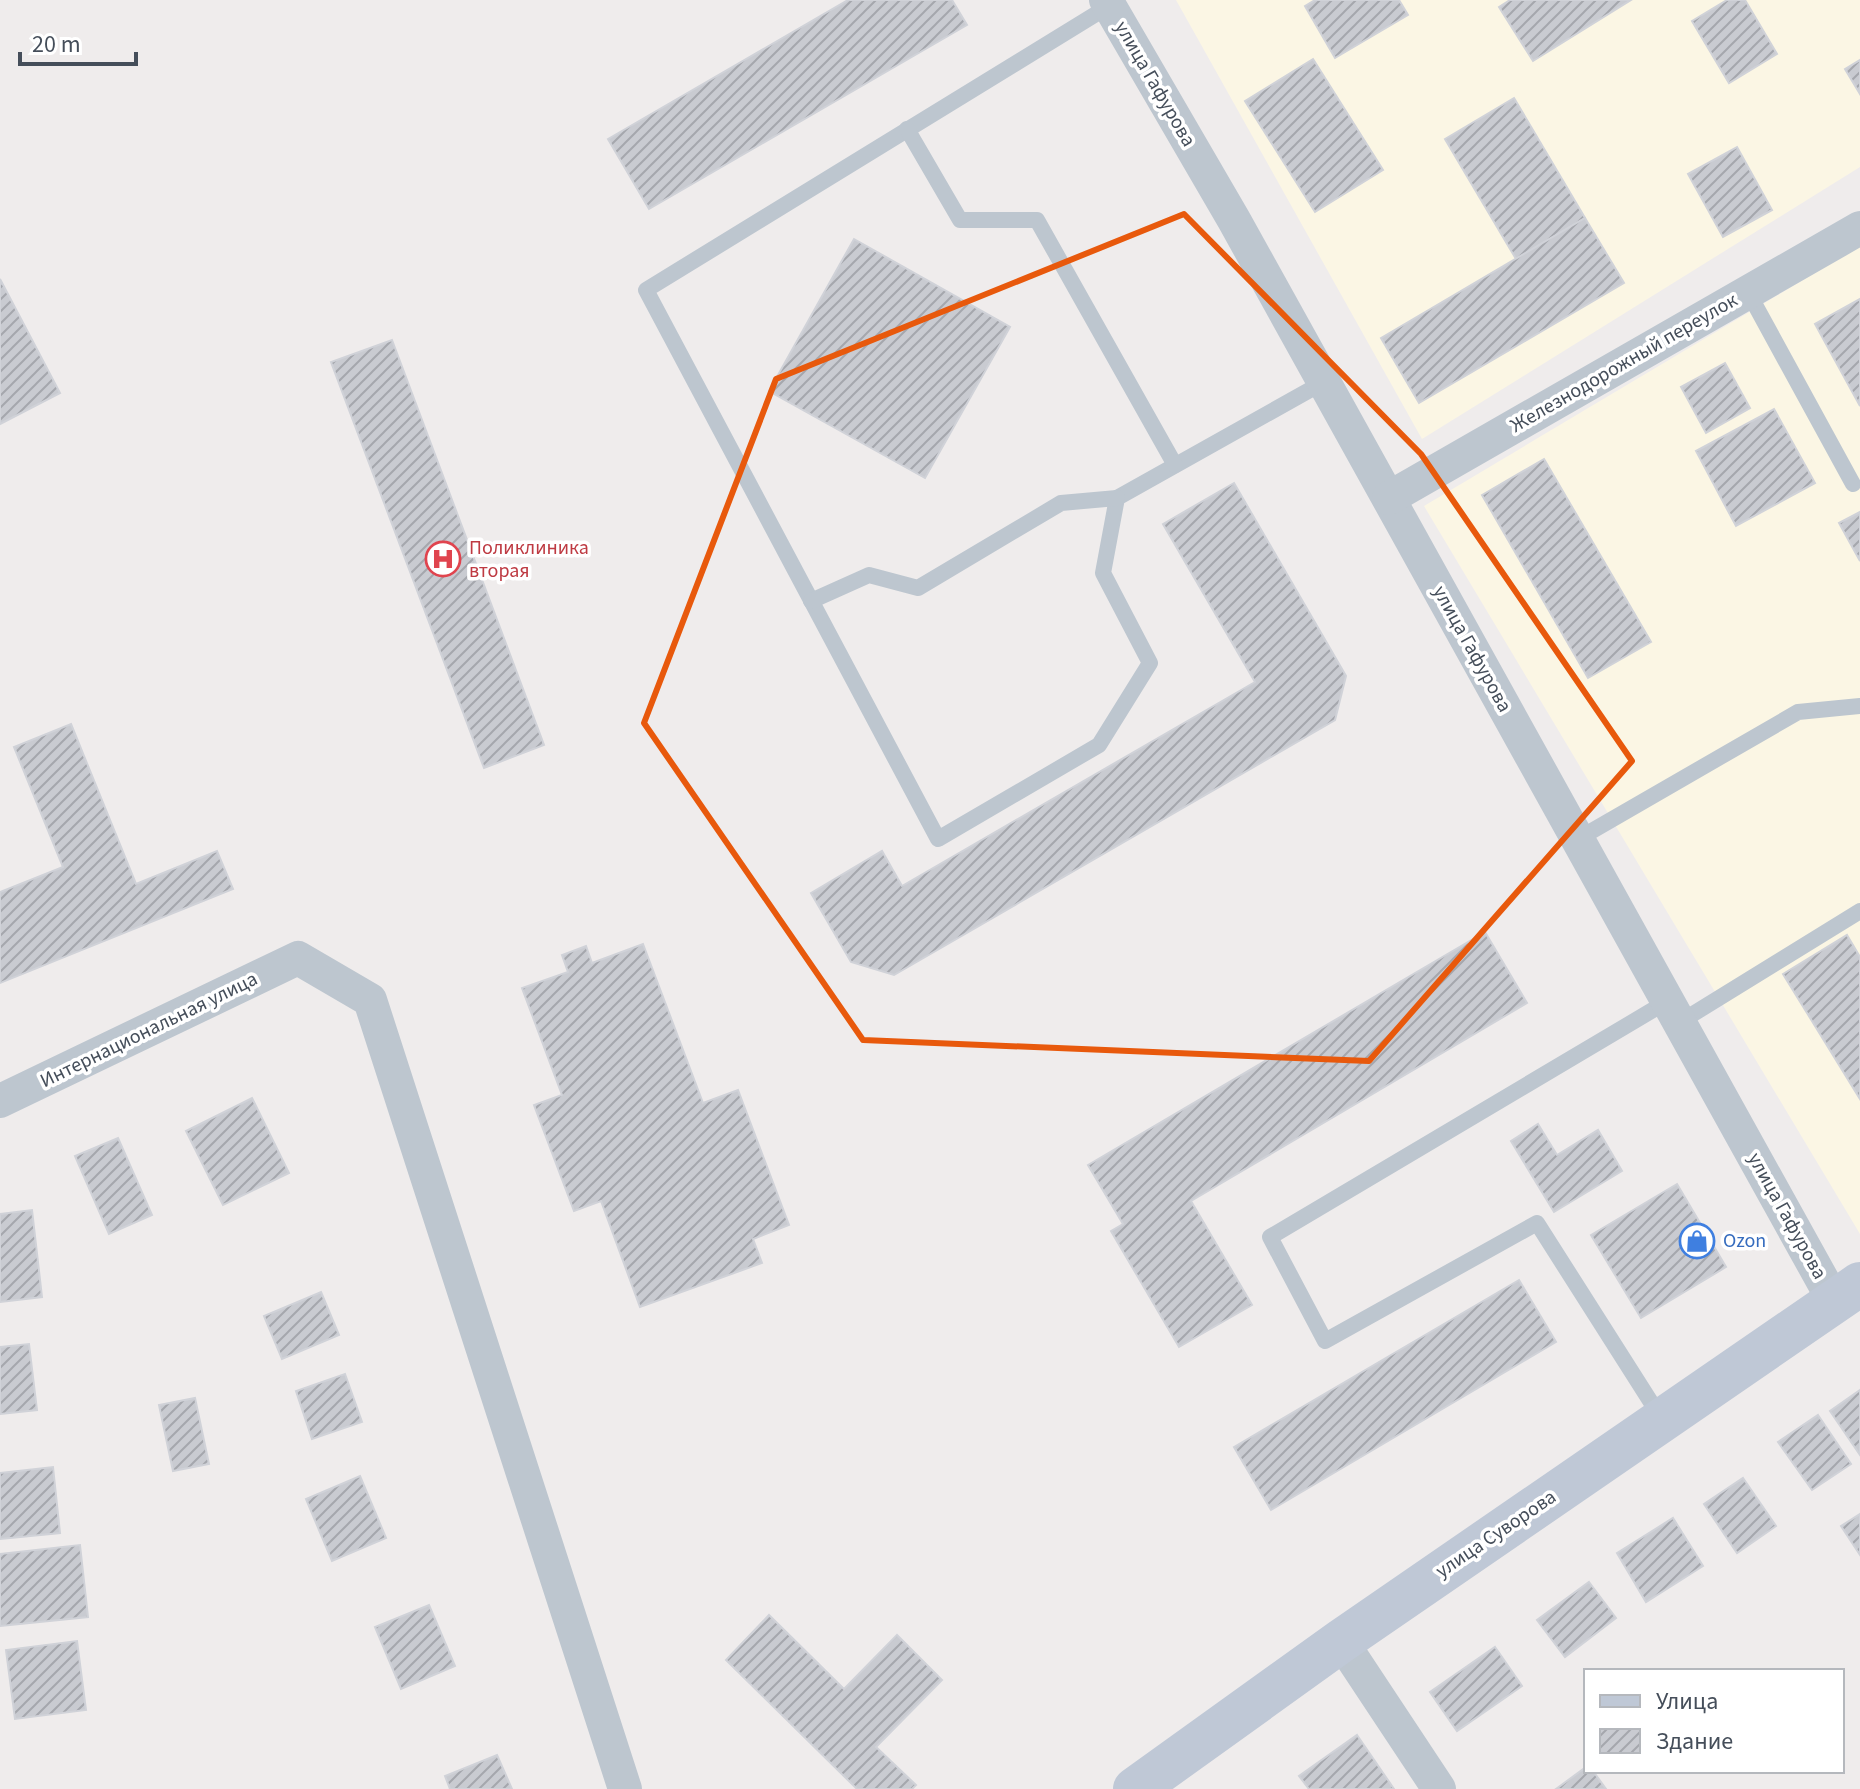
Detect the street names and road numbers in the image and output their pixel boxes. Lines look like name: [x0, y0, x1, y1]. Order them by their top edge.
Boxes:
street label: улица Гафурова: [1108, 16, 1202, 152]
street label: Железнодорожный переулок: [1505, 286, 1743, 440]
street label: улица Гафурова: [1426, 581, 1518, 717]
street label: Интернациональная улица: [36, 965, 262, 1095]
street label: улица Гафурова: [1741, 1148, 1833, 1284]
street label: улица Суворова: [1430, 1483, 1562, 1585]

